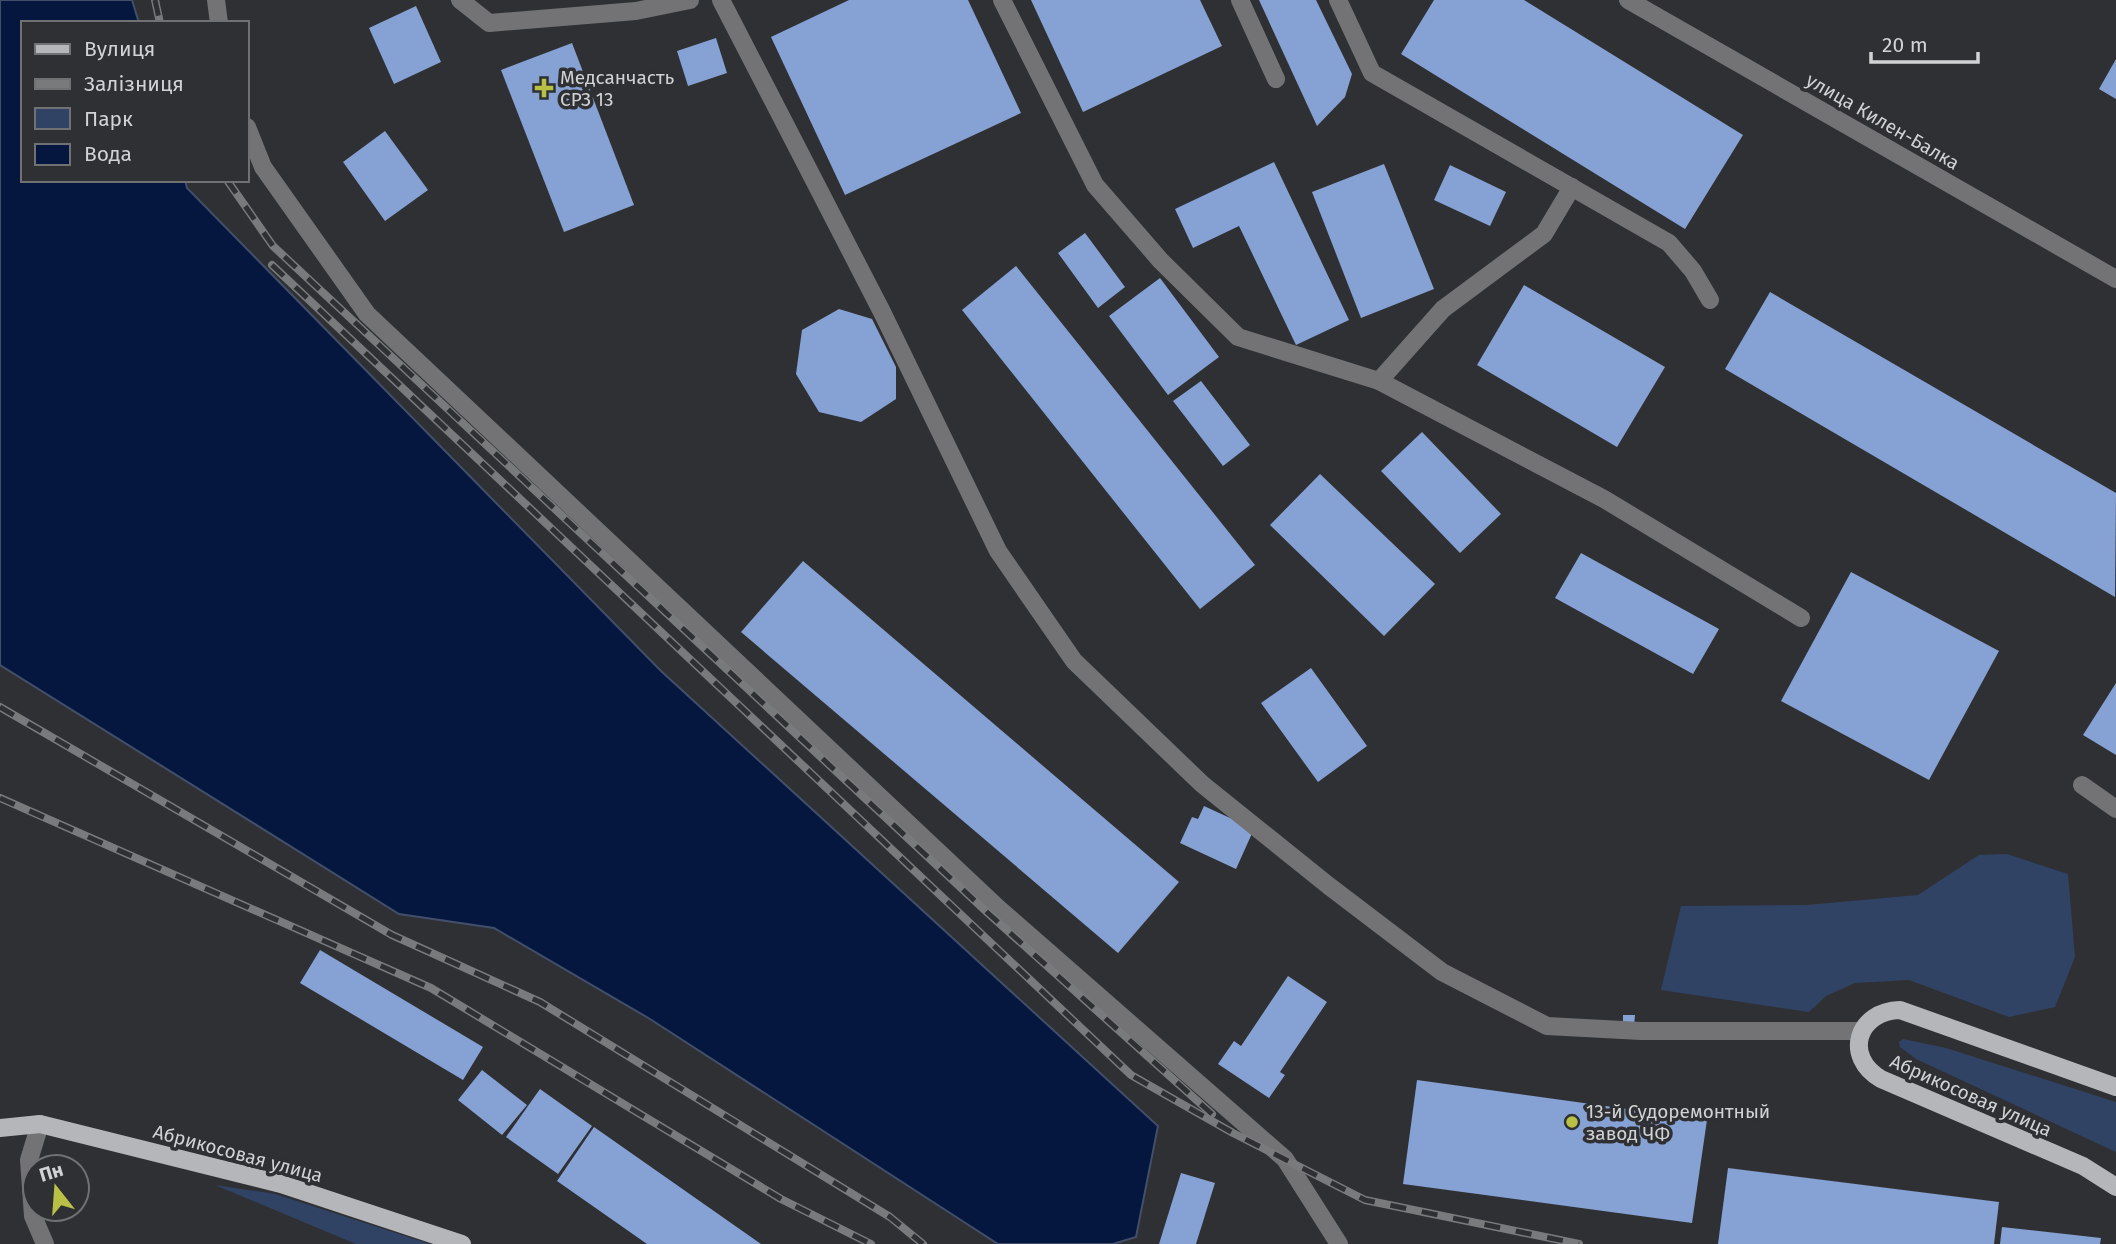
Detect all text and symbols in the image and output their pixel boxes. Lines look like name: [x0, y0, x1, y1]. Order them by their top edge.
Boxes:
legend: [21, 21, 248, 182]
scale bar: [1871, 21, 1978, 65]
text: 20 m: [1882, 32, 1928, 58]
text: Вулиця: [84, 36, 155, 62]
place label: Медсанчасть СРЗ 13: [560, 66, 674, 111]
street label: улица Килен-Балка: [1802, 68, 1963, 175]
text: Залізниця: [84, 71, 184, 97]
marker: Медсанчасть СРЗ 13: [534, 78, 554, 98]
text: Парк: [84, 106, 133, 132]
text: Вода: [84, 141, 132, 167]
street label: Абрикосовая улица: [1886, 1049, 2055, 1141]
place label: 13-й Судоремонтный завод ЧФ: [1586, 1100, 1770, 1145]
marker: 13-й Судоремонтный завод ЧФ: [1564, 1114, 1580, 1130]
street label: Абрикосовая улица: [151, 1120, 325, 1187]
north arrow: [21, 1153, 91, 1223]
text: Пн: [36, 1158, 66, 1187]

